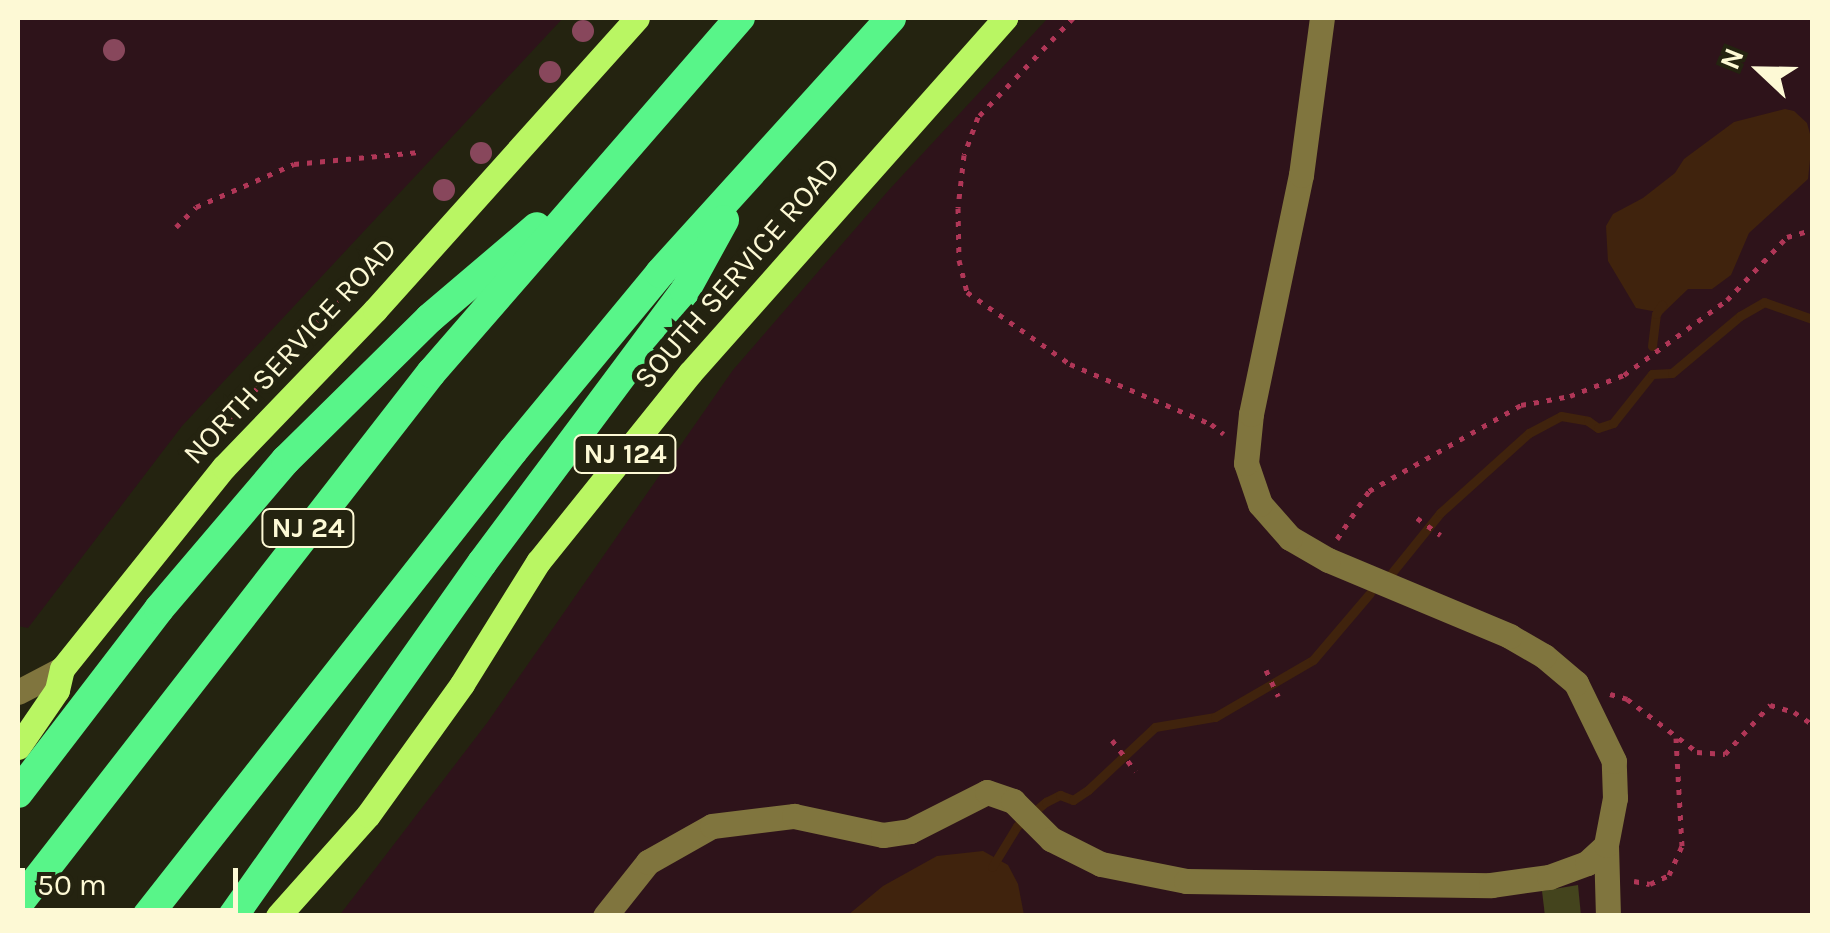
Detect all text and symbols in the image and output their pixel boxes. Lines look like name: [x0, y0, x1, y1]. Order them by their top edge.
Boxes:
north arrow: [1710, 20, 1810, 120]
text: N: [1713, 43, 1751, 74]
street label: SOUTH SERVICE ROAD: [627, 150, 847, 396]
street label: NORTH SERVICE ROAD: [176, 230, 404, 472]
road number: NJ 124: [572, 431, 678, 477]
road number: NJ 24: [260, 505, 356, 551]
scale bar: [25, 848, 242, 910]
text: 50 m: [37, 867, 107, 903]

